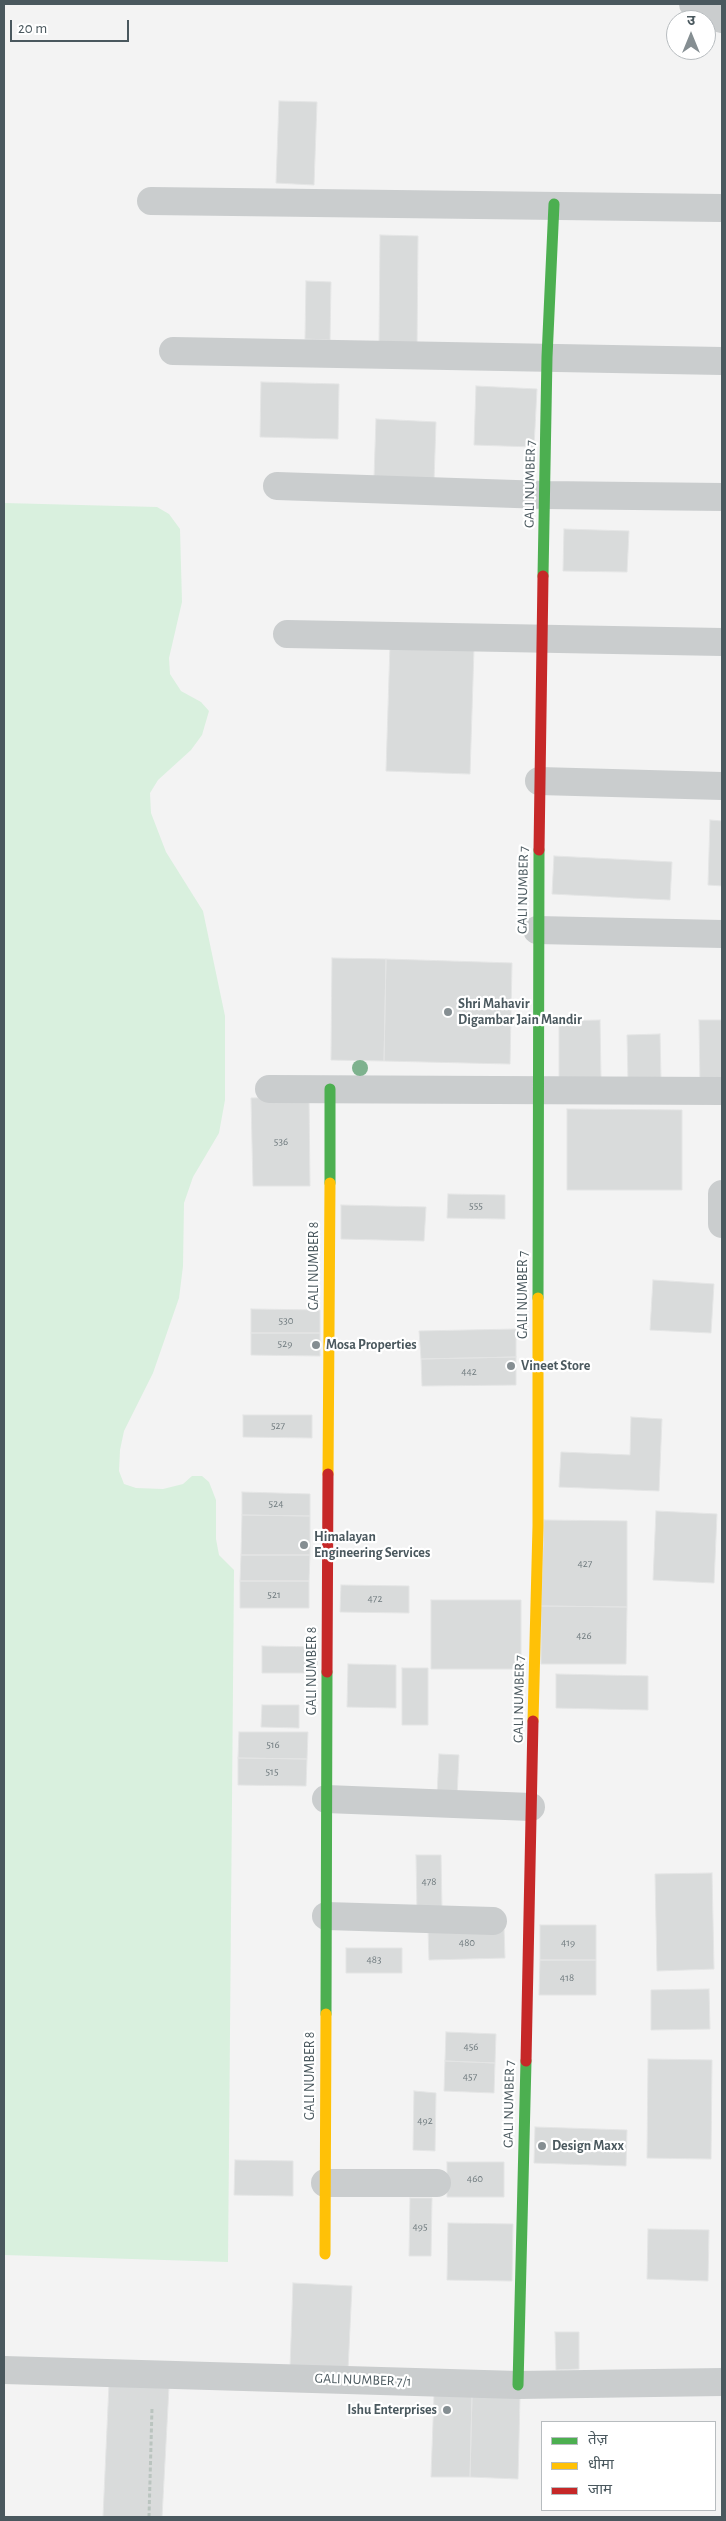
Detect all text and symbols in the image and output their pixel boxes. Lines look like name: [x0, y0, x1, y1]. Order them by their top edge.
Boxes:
scale bar: [12, 10, 131, 42]
north arrow: [666, 10, 716, 60]
text: उ: [687, 14, 695, 28]
text: 20 m: [18, 21, 47, 36]
street label: GALI NUMBER 7: [521, 440, 539, 528]
street label: GALI NUMBER 7: [514, 846, 532, 934]
place label: Shri Mahavir Digambar Jain Mandir: [458, 996, 582, 1028]
marker: Shri Mahavir Digambar Jain Mandir: [442, 1006, 454, 1018]
house number: 536: [274, 1135, 288, 1149]
house number: 555: [469, 1199, 483, 1213]
street label: GALI NUMBER 8: [306, 1222, 322, 1310]
street label: GALI NUMBER 7: [515, 1251, 531, 1339]
house number: 530: [279, 1314, 293, 1328]
house number: 529: [278, 1337, 292, 1351]
place label: Mosa Properties: [326, 1337, 417, 1353]
marker: Mosa Properties: [310, 1339, 322, 1351]
place label: Vineet Store: [521, 1358, 590, 1374]
marker: Vineet Store: [505, 1360, 517, 1372]
house number: 442: [461, 1365, 477, 1379]
house number: 527: [271, 1419, 285, 1433]
house number: 524: [269, 1497, 283, 1511]
place label: Himalayan Engineering Services: [314, 1529, 430, 1561]
marker: Himalayan Engineering Services: [298, 1539, 310, 1551]
house number: 427: [578, 1557, 592, 1571]
house number: 521: [267, 1588, 281, 1602]
house number: 472: [368, 1592, 382, 1606]
street label: GALI NUMBER 8: [304, 1627, 320, 1715]
house number: 426: [576, 1629, 592, 1643]
street label: GALI NUMBER 7: [510, 1655, 528, 1743]
house number: 516: [266, 1738, 280, 1752]
house number: 515: [266, 1765, 278, 1779]
house number: 478: [421, 1875, 437, 1889]
house number: 480: [459, 1936, 475, 1950]
house number: 419: [561, 1936, 575, 1950]
house number: 483: [366, 1953, 382, 1967]
house number: 418: [560, 1971, 574, 1985]
street label: GALI NUMBER 8: [302, 2032, 318, 2120]
house number: 456: [463, 2040, 479, 2054]
street label: GALI NUMBER 7: [500, 2060, 518, 2148]
house number: 457: [463, 2070, 477, 2084]
house number: 492: [417, 2114, 433, 2128]
place label: Design Maxx: [552, 2138, 624, 2154]
marker: Design Maxx: [536, 2140, 548, 2152]
house number: 460: [467, 2172, 483, 2186]
house number: 495: [412, 2220, 428, 2234]
street label: GALI NUMBER 7/1: [314, 2370, 412, 2390]
place label: Ishu Enterprises: [347, 2402, 437, 2418]
marker: Ishu Enterprises: [441, 2404, 453, 2416]
legend: [541, 2421, 716, 2511]
text: तेज़: [588, 2432, 608, 2447]
text: धीमा: [588, 2457, 614, 2472]
text: जाम: [588, 2482, 612, 2497]

